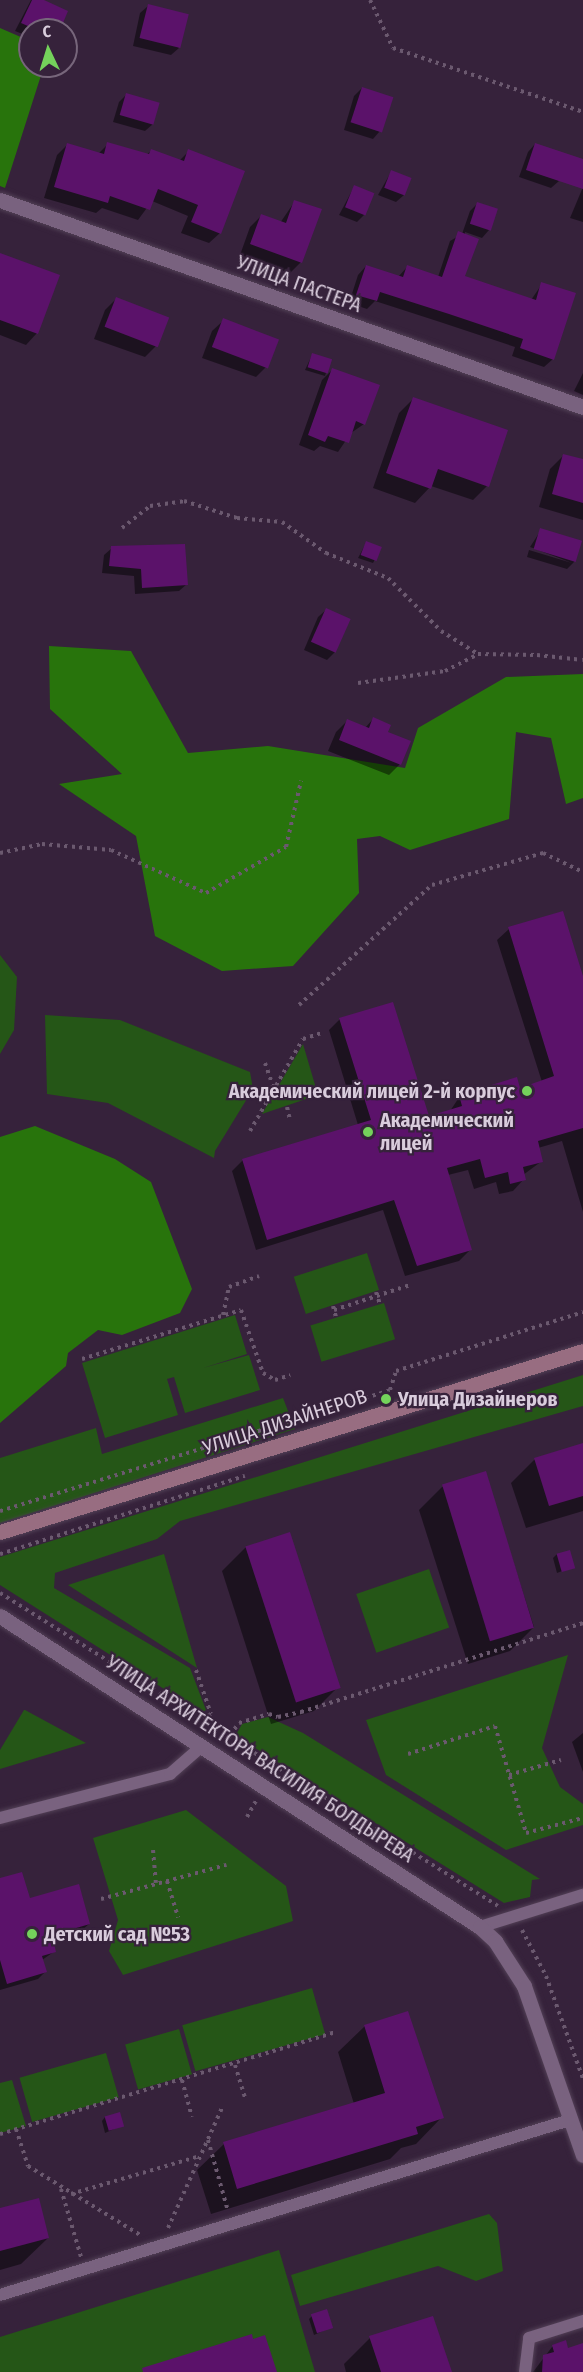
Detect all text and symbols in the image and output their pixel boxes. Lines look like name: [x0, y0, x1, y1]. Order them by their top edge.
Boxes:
north arrow: [18, 18, 78, 78]
text: С: [42, 22, 52, 41]
street label: УЛИЦА ПАСТЕРА: [233, 250, 365, 318]
place label: Академический лицей 2-й корпус: [229, 1079, 515, 1103]
marker: Академический лицей 2-й корпус: [520, 1084, 534, 1098]
place label: Академический лицей: [380, 1108, 514, 1155]
marker: Академический лицей: [361, 1125, 375, 1139]
street label: УЛИЦА ДИЗАЙНЕРОВ: [200, 1384, 370, 1460]
place label: Улица Дизайнеров: [398, 1387, 558, 1411]
marker: Улица Дизайнеров: [379, 1392, 393, 1406]
street label: УЛИЦА АРХИТЕКТОРА ВАСИЛИЯ БОЛДЫРЕВА: [102, 1650, 418, 1868]
place label: Детский сад №53: [44, 1922, 190, 1946]
marker: Детский сад №53: [25, 1927, 39, 1941]

